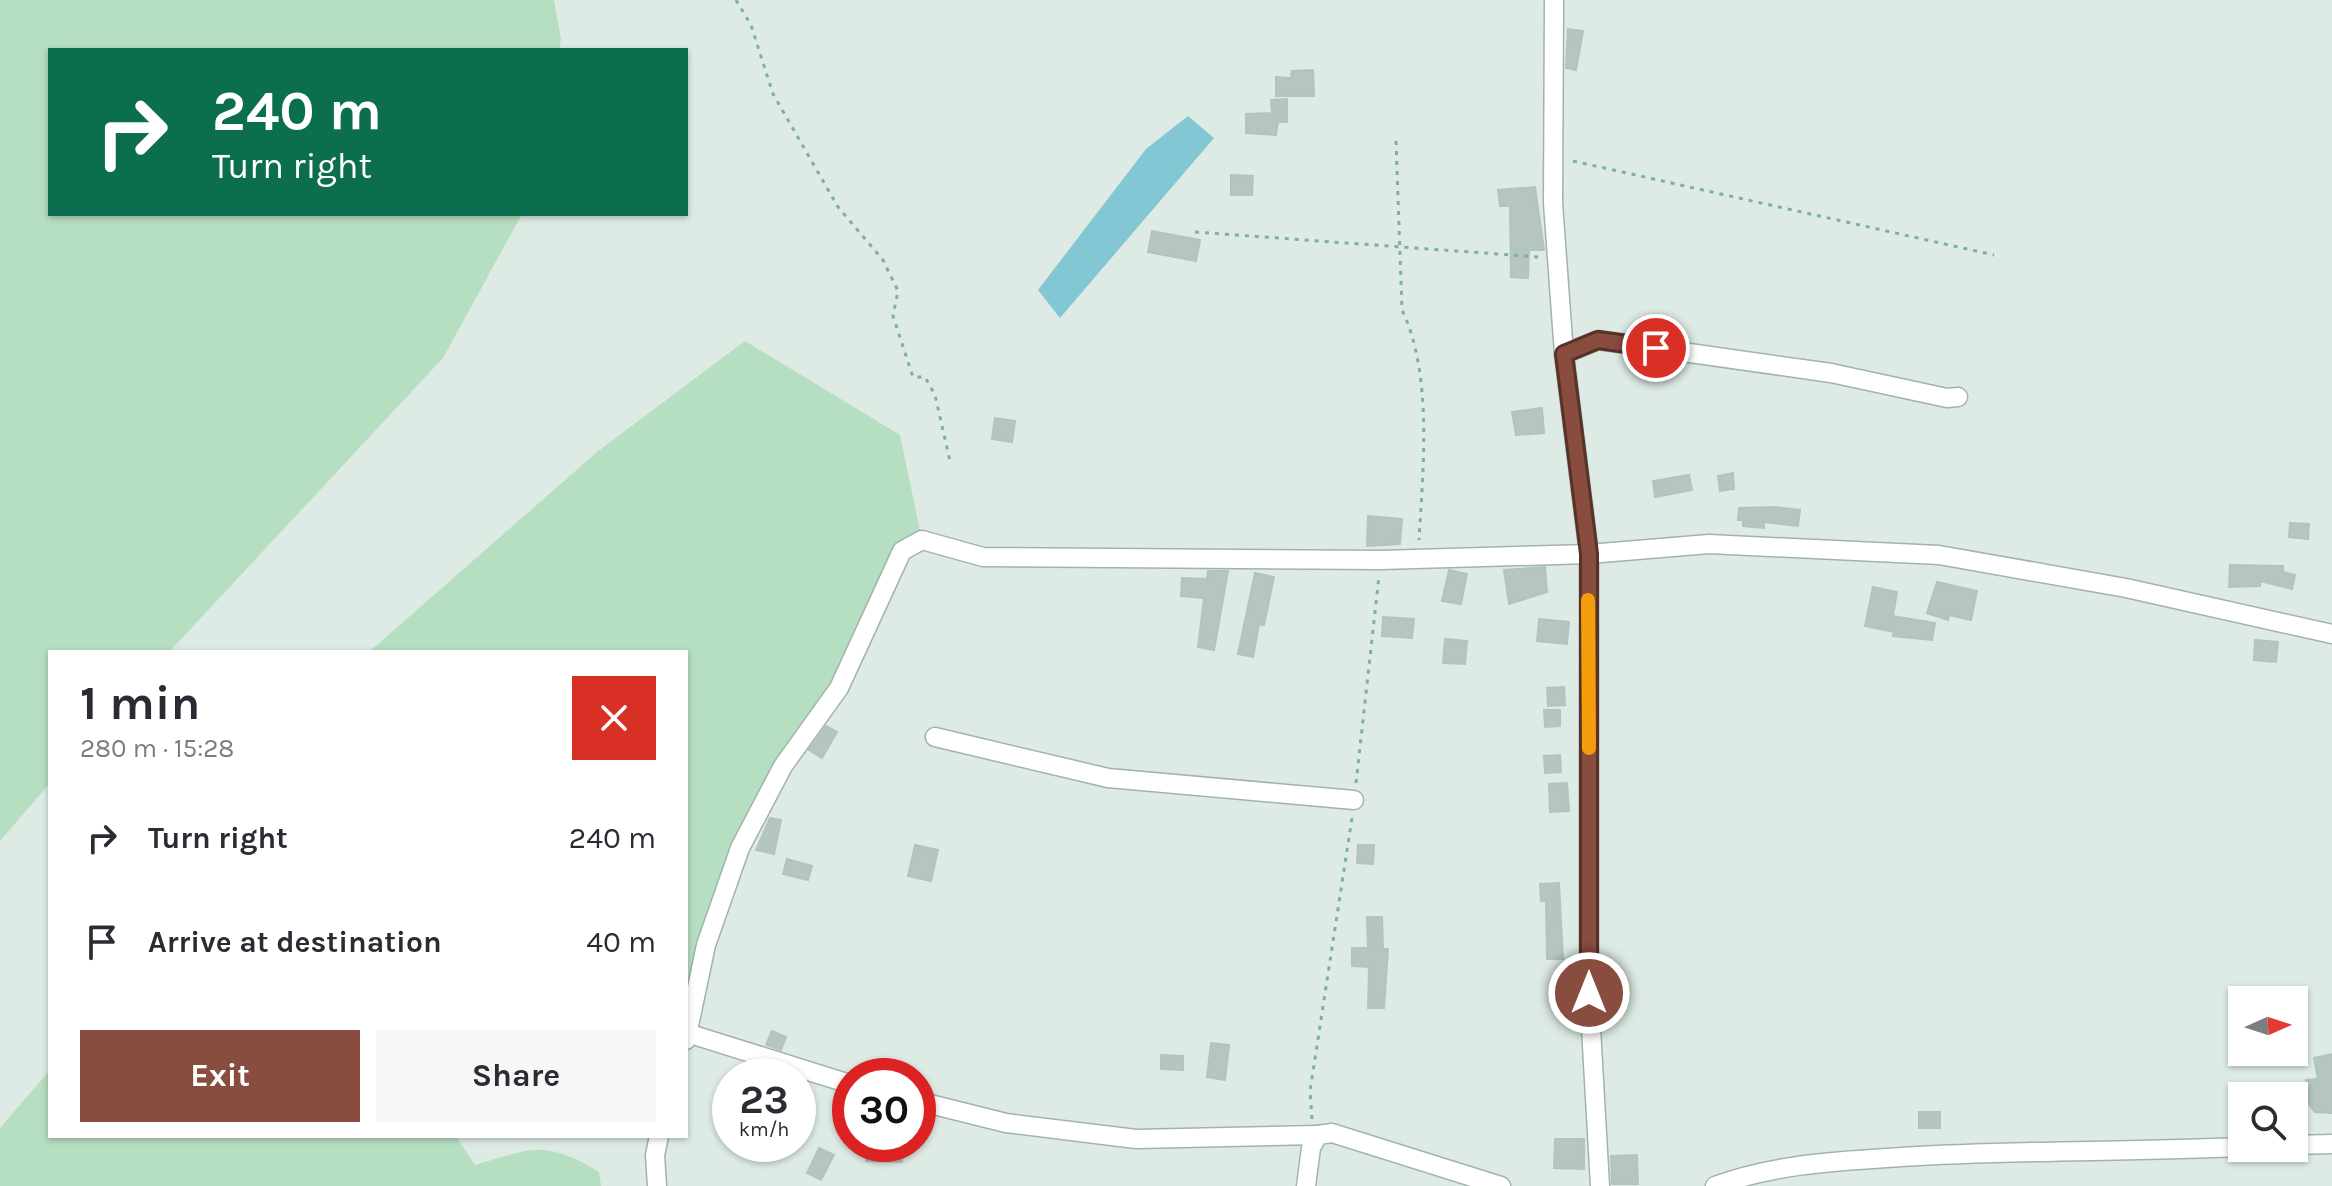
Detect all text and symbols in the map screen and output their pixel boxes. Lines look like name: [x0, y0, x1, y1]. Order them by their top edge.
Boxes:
text: 240 m: [212, 78, 382, 143]
icon: right: [80, 80, 184, 184]
text: Turn right: [212, 145, 372, 187]
pin: [1622, 314, 1690, 382]
icon: arrive: [1634, 326, 1678, 370]
text: 1 min: [80, 675, 200, 731]
button: close: [572, 676, 656, 760]
text: 280 m · 15:28: [80, 733, 234, 764]
icon: right: [80, 816, 124, 860]
text: Turn right: [148, 820, 288, 856]
text: 240 m: [569, 820, 656, 856]
icon: arrive: [80, 920, 124, 964]
text: Arrive at destination: [148, 924, 442, 960]
text: 40 m: [586, 924, 656, 960]
position arrow: [1547, 951, 1631, 1035]
north arrow: [2228, 986, 2308, 1066]
map controls: [2228, 986, 2308, 1162]
button: Exit: [80, 1030, 360, 1122]
button: Share: [376, 1030, 656, 1122]
speed limit sign: 30: [832, 1058, 936, 1162]
text: 23: [739, 1076, 789, 1123]
button: search: [2228, 1082, 2308, 1162]
text: km/h: [739, 1118, 789, 1141]

